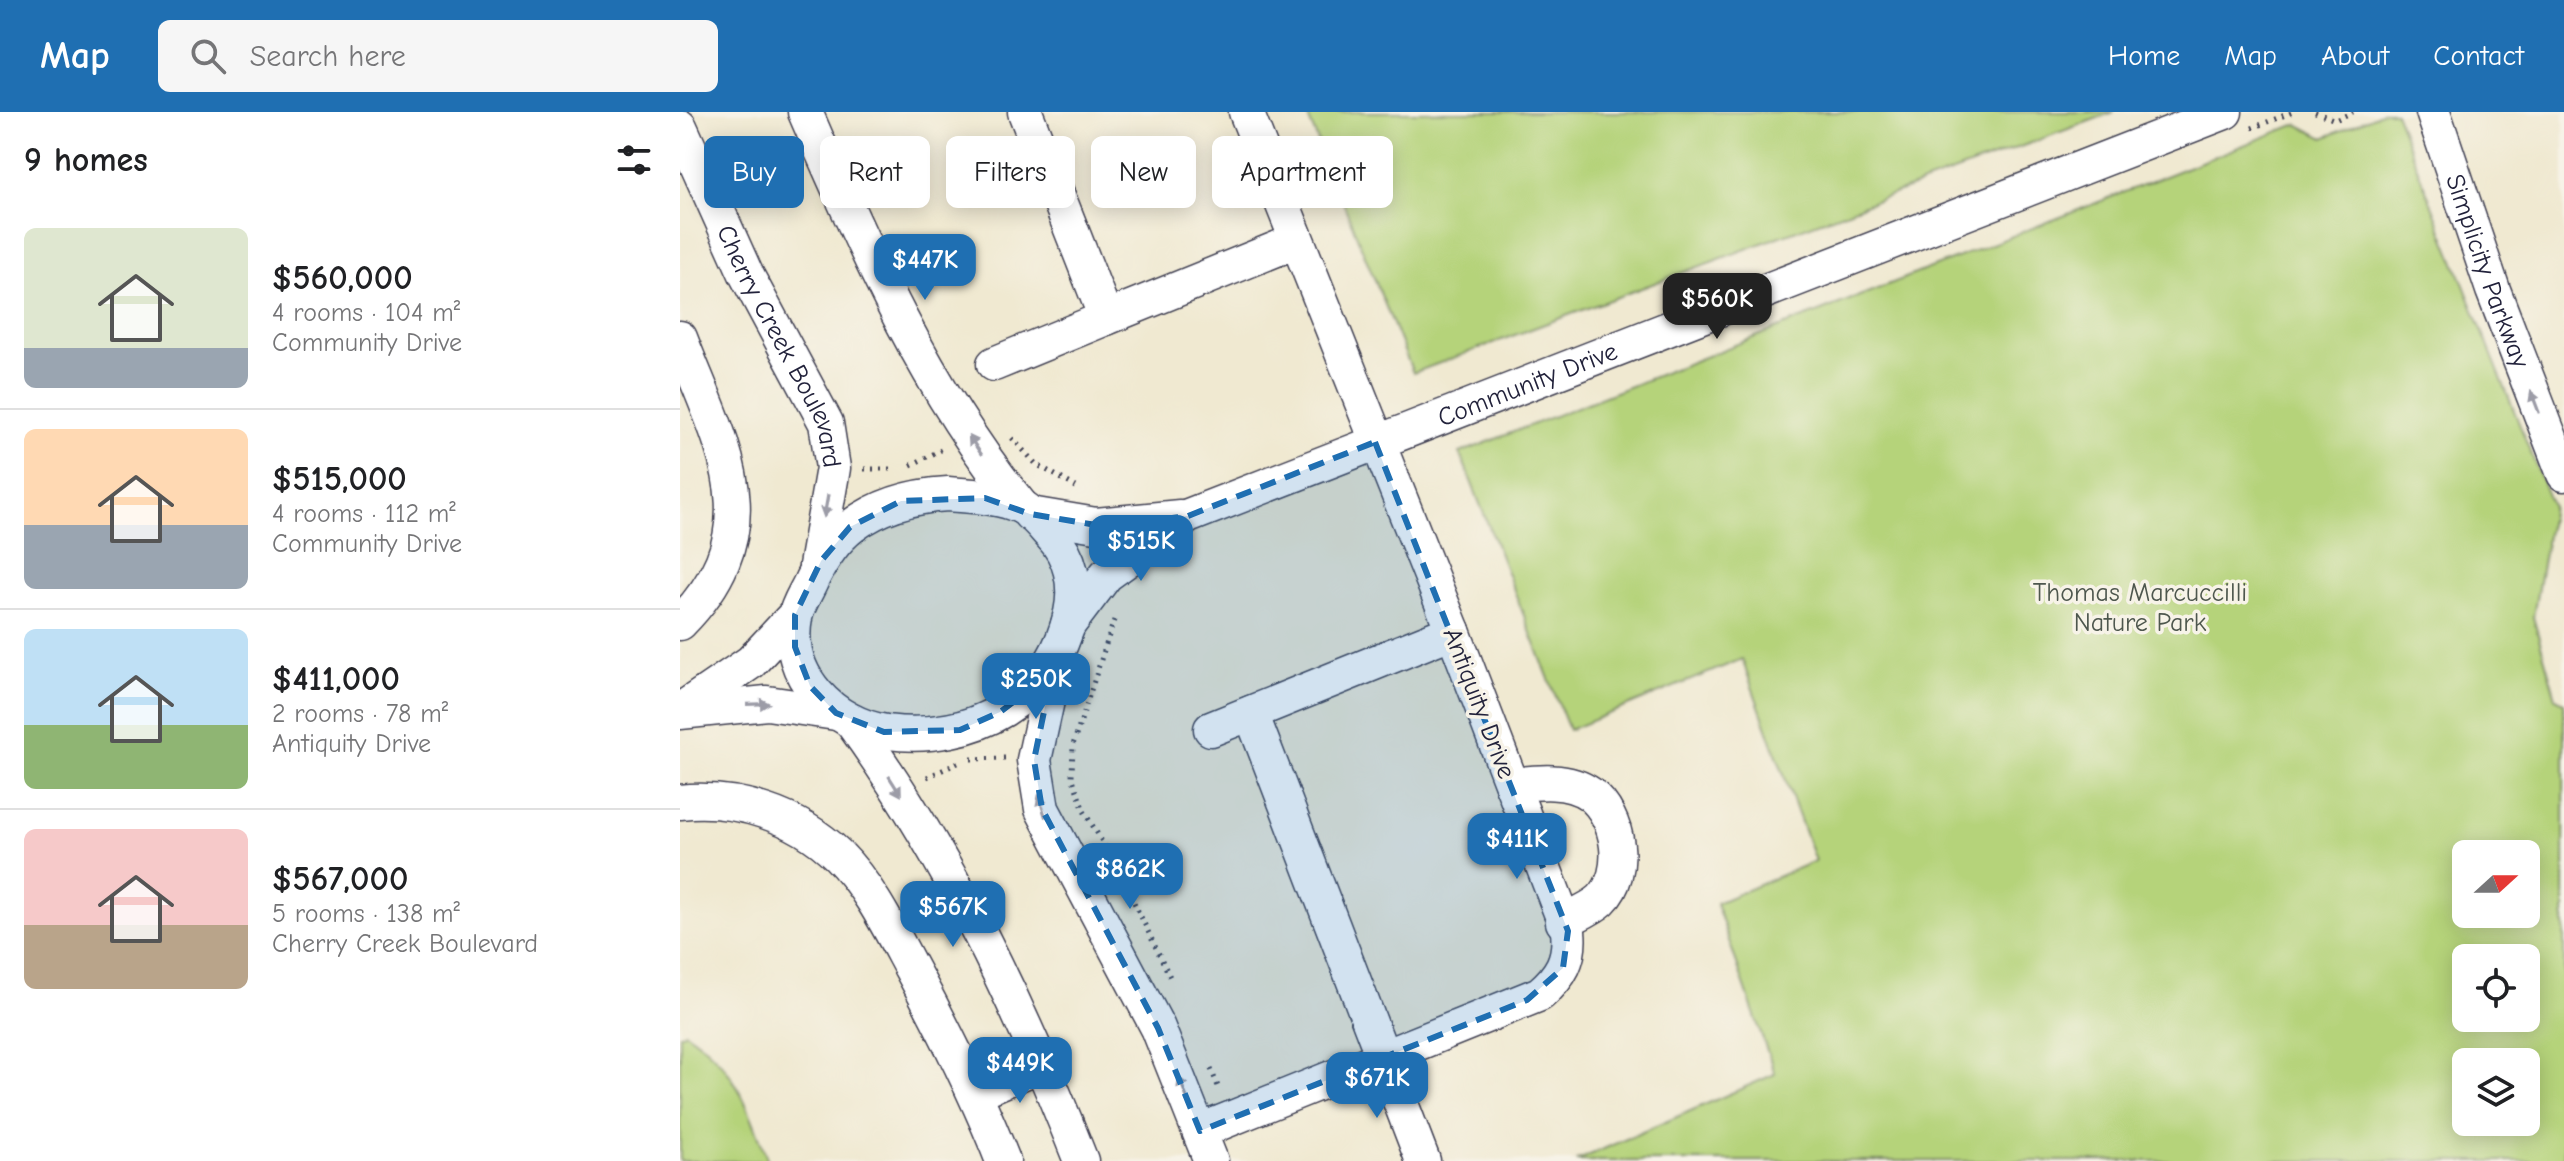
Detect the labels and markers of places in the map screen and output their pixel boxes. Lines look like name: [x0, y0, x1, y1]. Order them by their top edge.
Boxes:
pin: $447K: [869, 234, 981, 302]
pin: $560K: [1661, 273, 1773, 341]
pin: $515K: [1085, 515, 1197, 583]
pin: $250K: [980, 653, 1092, 721]
pin: $411K: [1461, 813, 1573, 881]
pin: $862K: [1074, 843, 1186, 911]
pin: $567K: [897, 881, 1009, 949]
pin: $449K: [964, 1037, 1076, 1105]
pin: $671K: [1321, 1052, 1433, 1120]

